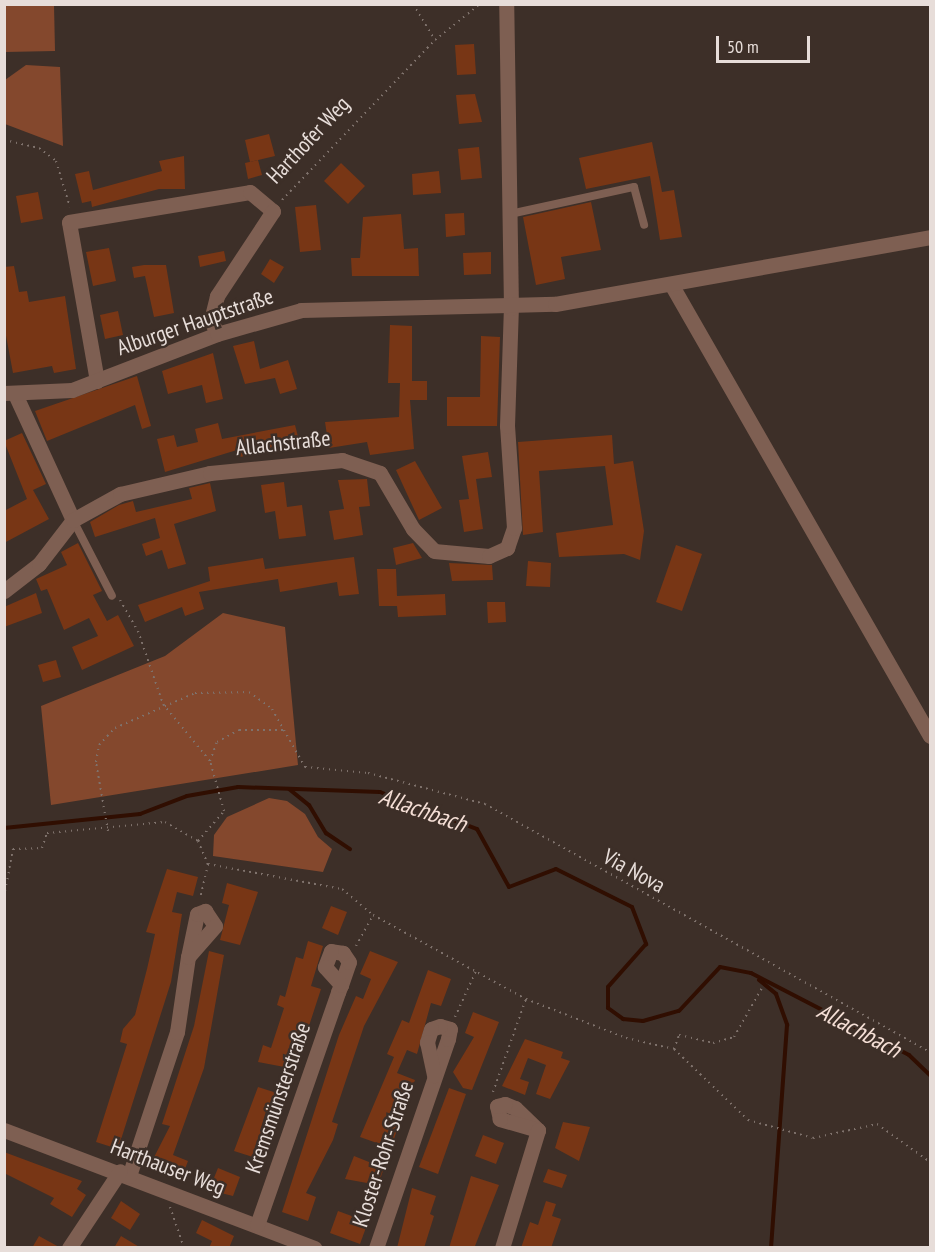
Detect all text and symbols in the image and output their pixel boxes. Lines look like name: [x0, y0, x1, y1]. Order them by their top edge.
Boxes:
scale bar: [719, 24, 814, 62]
text: 50 m: [727, 35, 759, 58]
street label: Harthofer Weg: [261, 91, 355, 189]
street label: Alburger Hauptstraße: [113, 283, 277, 361]
street label: Allachstraße: [234, 425, 332, 461]
water label: Allachbach: [376, 782, 470, 838]
street label: Via Nova: [598, 843, 670, 899]
water label: Allachbach: [812, 996, 906, 1064]
street label: Kremsmünsterstraße: [240, 1019, 316, 1177]
street label: Kloster-Rohr-Straße: [347, 1078, 419, 1230]
street label: Harthauser Weg: [107, 1133, 229, 1201]

